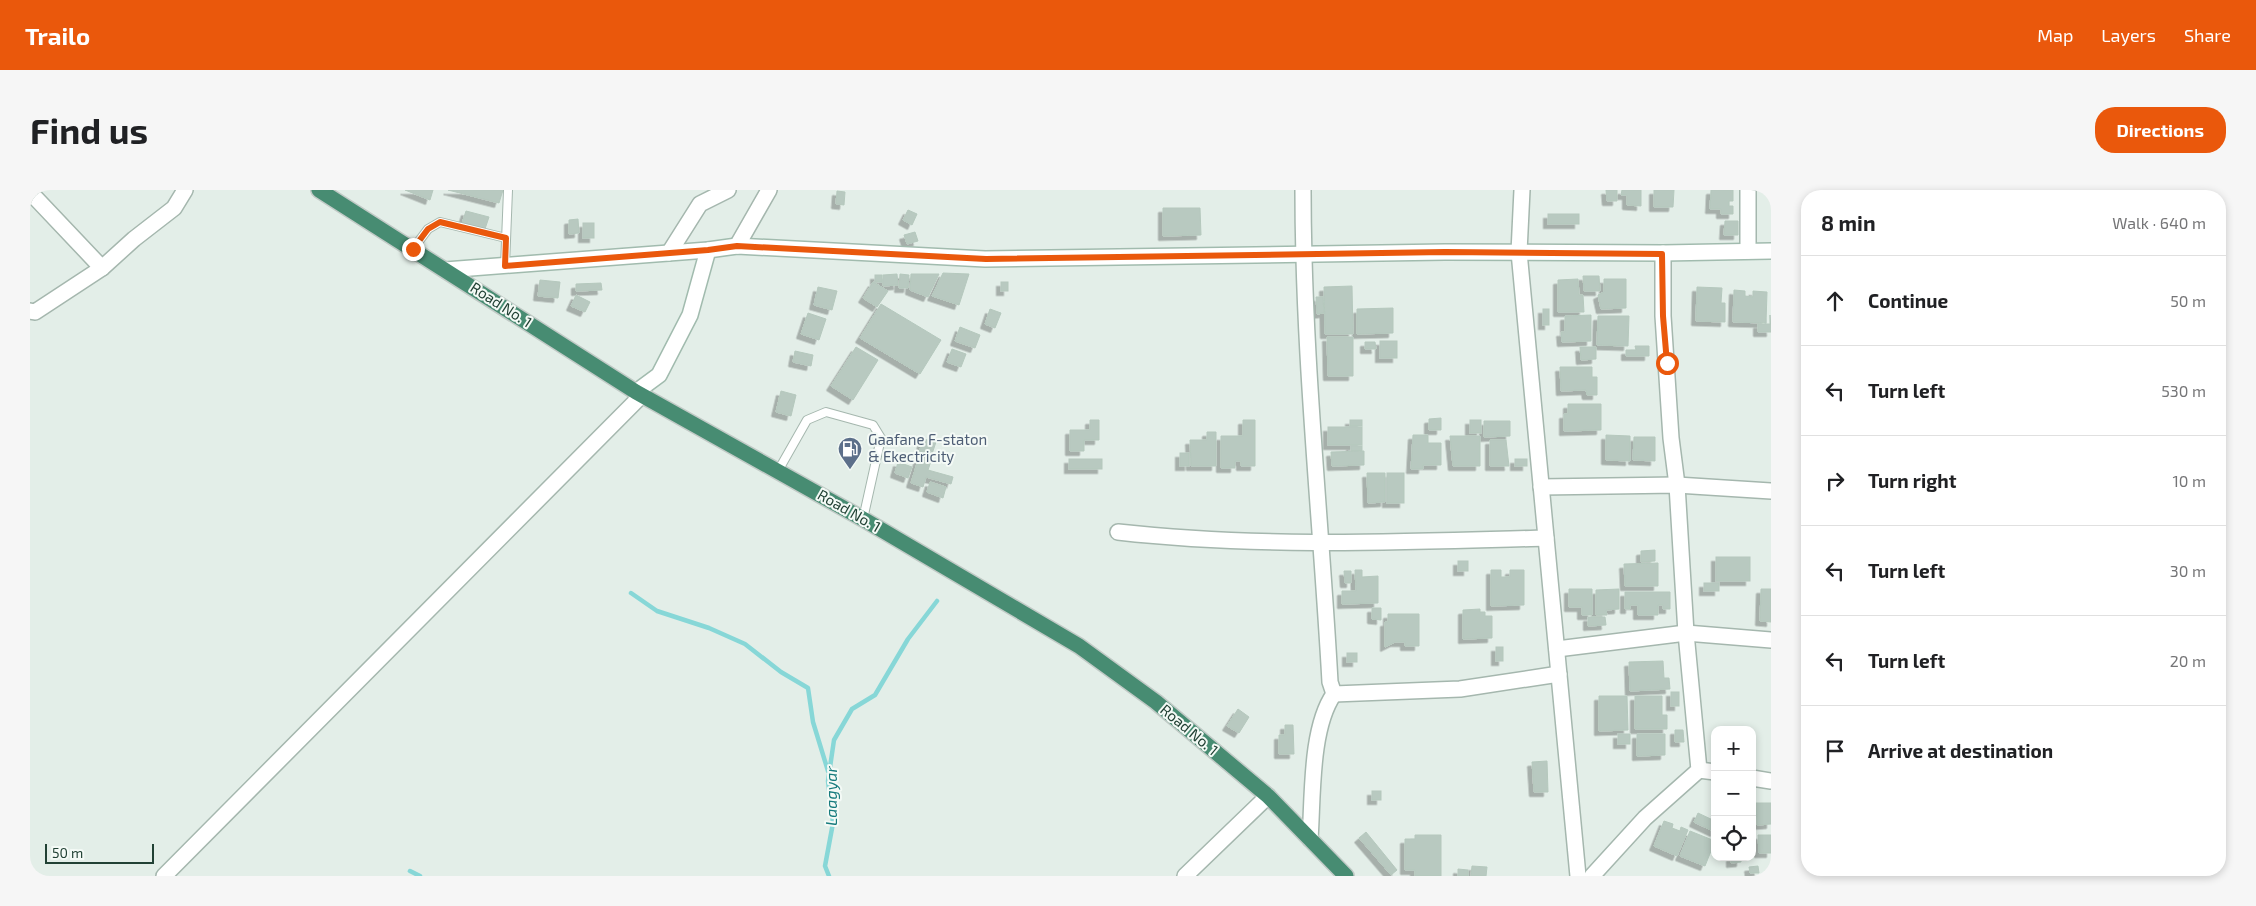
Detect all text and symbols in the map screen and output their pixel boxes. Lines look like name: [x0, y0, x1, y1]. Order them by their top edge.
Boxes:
text: Trailo: [25, 21, 90, 50]
text: Map: [2037, 24, 2073, 46]
text: Layers: [2101, 24, 2156, 46]
text: Share: [2184, 24, 2231, 46]
button: Directions: [2095, 107, 2226, 153]
text: Find us: [30, 109, 148, 151]
text: 8 min: [1821, 210, 1876, 235]
text: Walk · 640 m: [2112, 213, 2206, 232]
route end: [402, 238, 425, 261]
street label: Road No. 1: [467, 278, 536, 331]
icon: ahead: [1821, 287, 1849, 315]
text: Continue: [1868, 289, 1948, 312]
text: 50 m: [2170, 291, 2206, 310]
route start: [1656, 352, 1679, 375]
icon: left: [1821, 377, 1849, 405]
text: Turn left: [1868, 379, 1945, 402]
text: 530 m: [2161, 381, 2206, 400]
place label: Gaafane F-staton & Ekectricity: [868, 430, 987, 465]
fuel station icon: Gaafane F-staton & Ekectricity: [837, 436, 863, 470]
icon: right: [1821, 467, 1849, 495]
text: Turn right: [1868, 469, 1956, 492]
text: 10 m: [2172, 471, 2206, 490]
street label: Road No. 1: [815, 485, 884, 535]
icon: left: [1821, 557, 1849, 585]
text: Turn left: [1868, 559, 1945, 582]
text: 30 m: [2170, 561, 2206, 580]
icon: left: [1821, 647, 1849, 675]
text: Turn left: [1868, 649, 1945, 672]
text: 20 m: [2170, 651, 2206, 670]
street label: Road No. 1: [1157, 700, 1222, 759]
map controls: [1711, 726, 1756, 861]
button: +: [1711, 726, 1756, 771]
icon: arrive: [1821, 737, 1849, 765]
text: Arrive at destination: [1868, 739, 2053, 762]
water label: Laagyar: [821, 765, 841, 826]
button: −: [1711, 771, 1756, 816]
button: locate: [1711, 816, 1756, 861]
scale bar: [45, 841, 154, 864]
text: 50 m: [52, 844, 83, 861]

